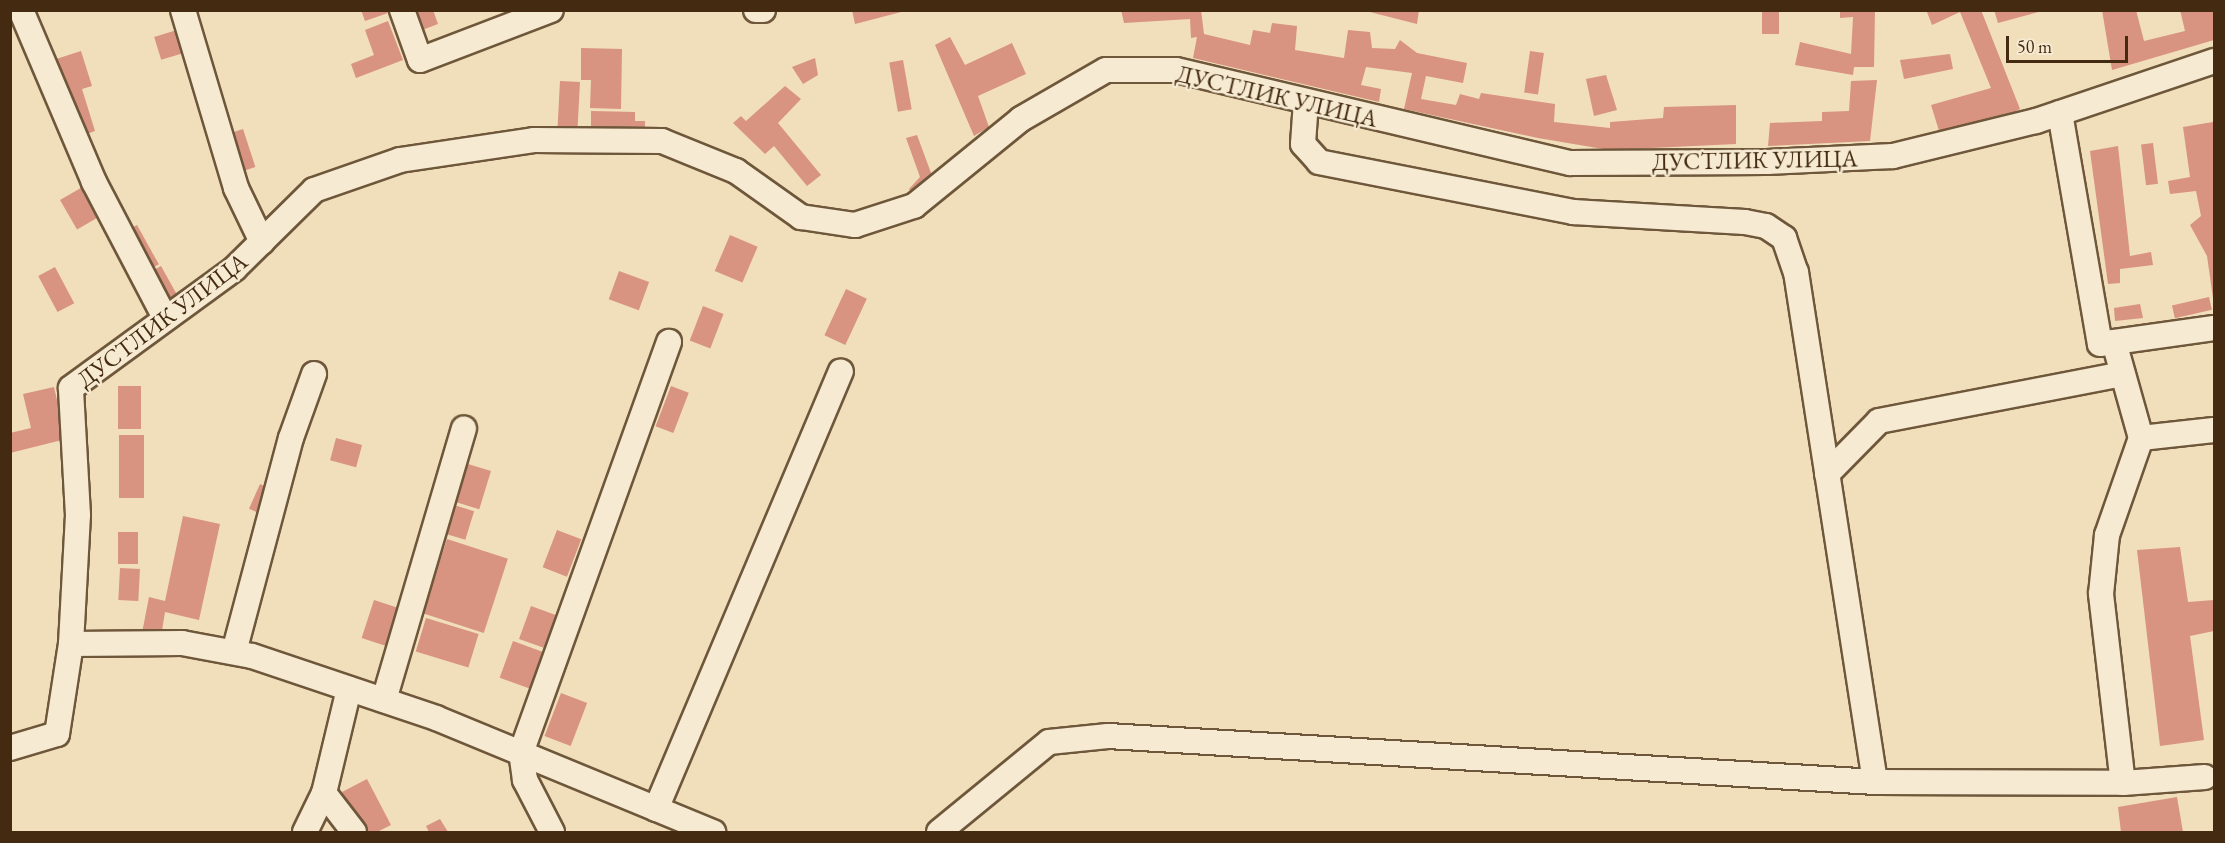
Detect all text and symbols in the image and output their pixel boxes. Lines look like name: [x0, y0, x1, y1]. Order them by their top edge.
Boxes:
scale bar: [2009, 24, 2130, 62]
text: 50 m: [2017, 35, 2052, 58]
street label: ДУСТЛИК УЛИЦА: [1173, 59, 1381, 133]
street label: ДУСТЛИК УЛИЦА: [1652, 144, 1858, 176]
street label: ДУСТЛИК УЛИЦА: [71, 247, 253, 393]

